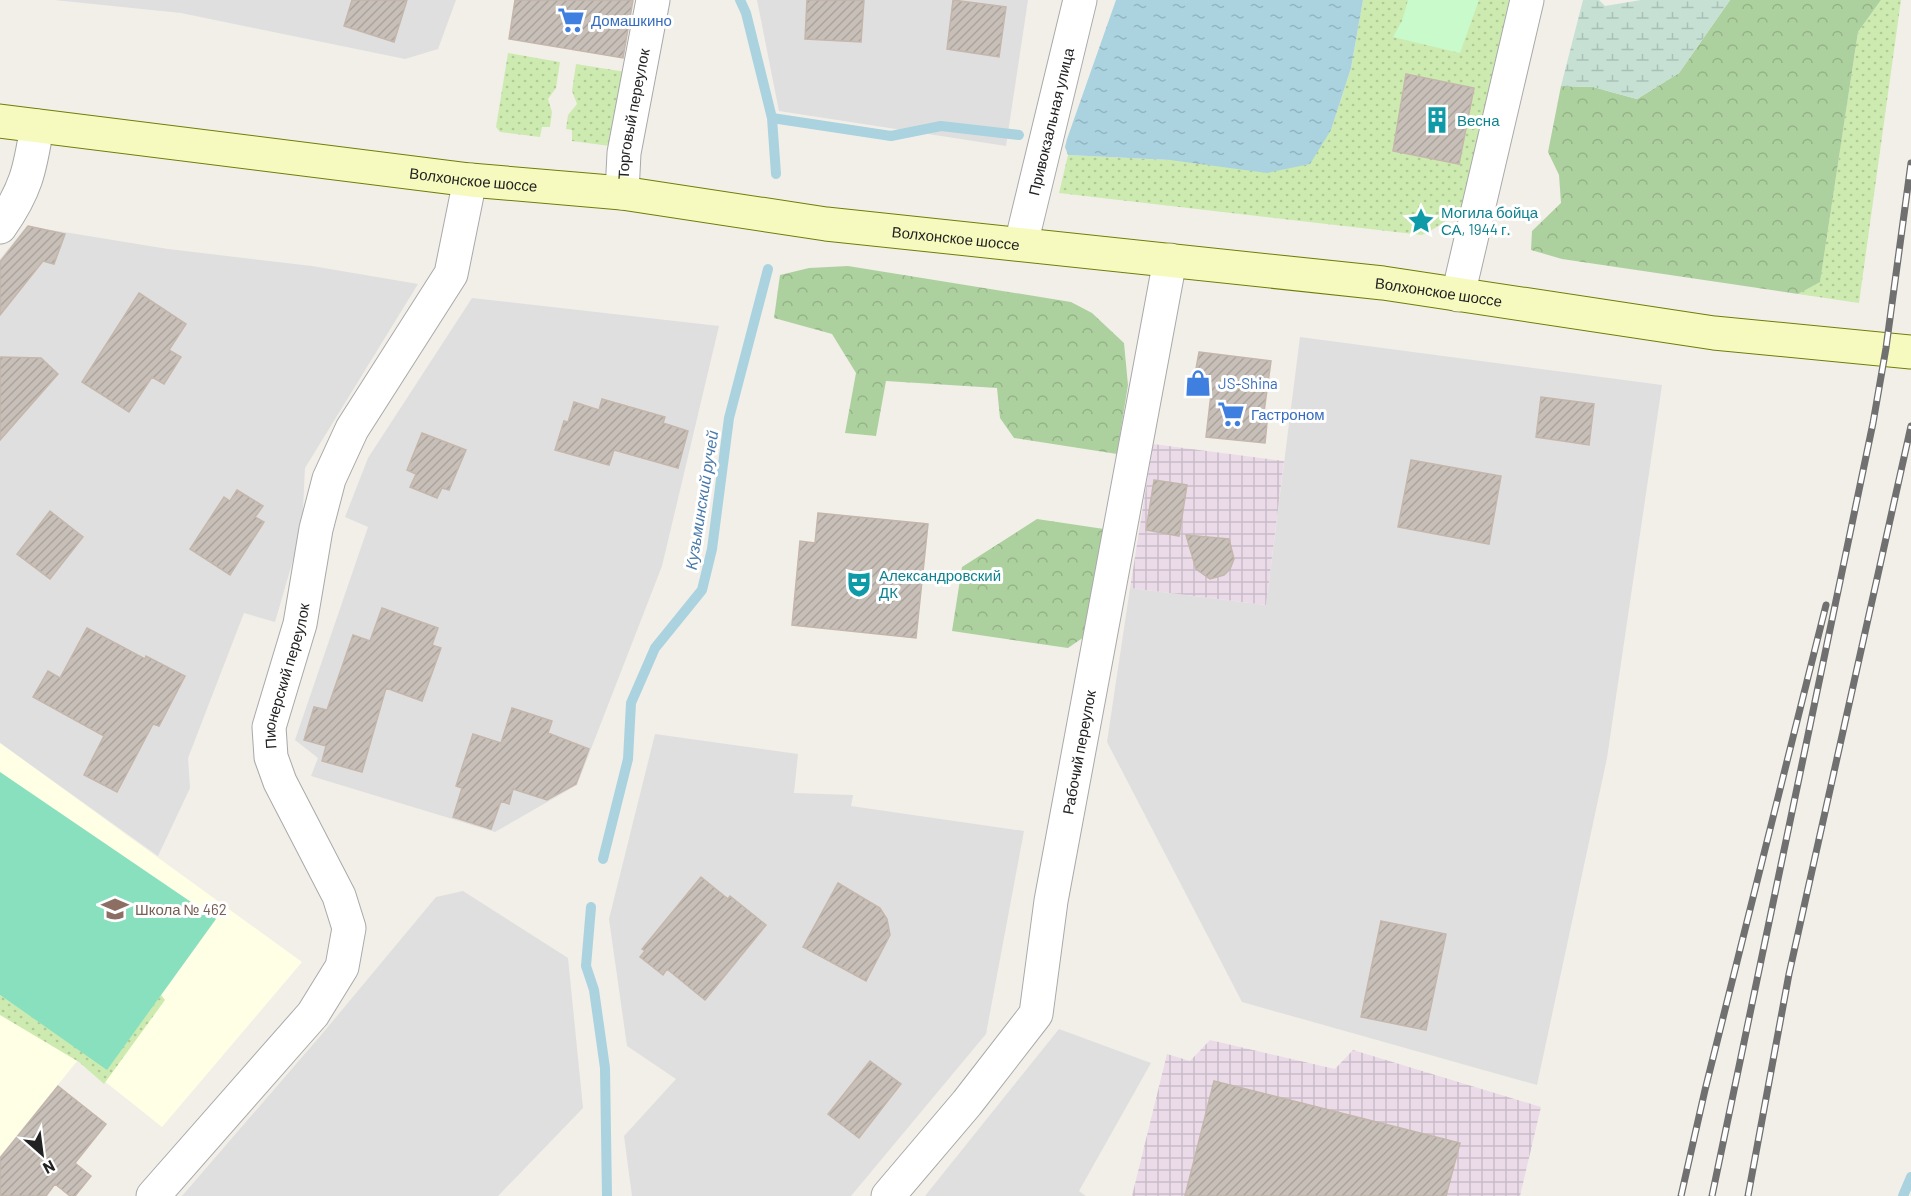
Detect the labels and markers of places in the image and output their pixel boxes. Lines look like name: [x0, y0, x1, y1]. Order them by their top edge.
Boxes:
supermarket icon: Домашкино: [556, 5, 586, 35]
place label: Домашкино: [591, 11, 672, 29]
building icon: Весна: [1422, 105, 1452, 135]
place label: Весна: [1457, 111, 1500, 129]
place label: Могила бойца СА, 1944 г.: [1441, 203, 1539, 238]
place icon: Могила бойца СА, 1944 г.: [1406, 206, 1436, 236]
shop icon: JS-Shina: [1183, 368, 1213, 398]
place label: JS-Shina: [1218, 374, 1278, 392]
supermarket icon: Гастроном: [1216, 399, 1246, 429]
place label: Гастроном: [1251, 405, 1325, 423]
place label: Александровский ДК: [879, 566, 1001, 601]
theatre icon: Александровский ДК: [844, 569, 874, 599]
school or university icon: Школа № 462: [100, 894, 130, 924]
place label: Школа № 462: [135, 900, 227, 918]

